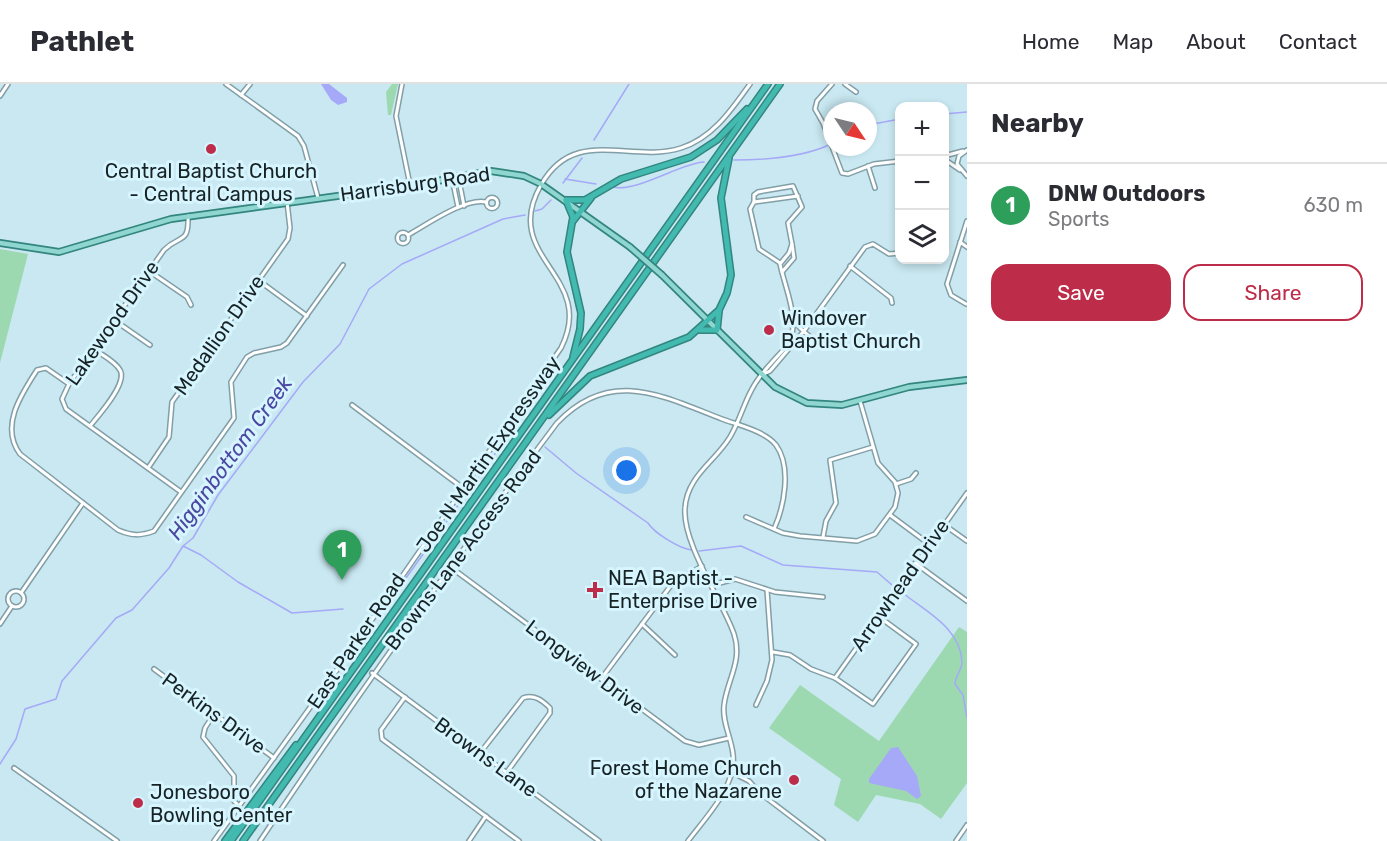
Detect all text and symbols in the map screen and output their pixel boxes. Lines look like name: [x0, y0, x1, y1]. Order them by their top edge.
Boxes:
text: Pathlet: [30, 25, 134, 58]
text: Home: [1022, 29, 1079, 54]
text: Map: [1112, 29, 1153, 54]
text: About: [1186, 29, 1246, 54]
text: Contact: [1279, 29, 1357, 54]
north arrow: [823, 102, 877, 156]
map controls: [895, 102, 949, 264]
button: +: [895, 102, 949, 156]
text: Nearby: [991, 108, 1084, 139]
marker: Central Baptist Church - Central Campus: [204, 142, 218, 156]
button: −: [895, 156, 949, 210]
place label: Central Baptist Church - Central Campus: [105, 159, 317, 206]
street label: Harrisburg Road: [339, 162, 491, 206]
text: DNW Outdoors: [1048, 180, 1205, 207]
text: 1: [1006, 193, 1015, 217]
text: 630 m: [1304, 193, 1363, 217]
text: Sports: [1048, 207, 1109, 231]
button: layers: [895, 210, 949, 264]
street label: Lakewood Drive: [60, 256, 164, 390]
button: Save: [991, 264, 1171, 321]
button: Share: [1183, 264, 1363, 321]
street label: Medallion Drive: [169, 270, 269, 400]
place label: Windover Baptist Church: [781, 306, 921, 353]
marker: Windover Baptist Church: [762, 323, 776, 337]
street label: Joe N Martin Expressway: [411, 351, 565, 557]
water label: Higginbottom Creek: [162, 370, 298, 544]
street label: Browns Lane Access Road: [380, 445, 546, 655]
your location: [612, 456, 641, 485]
street label: Arrowhead Drive: [846, 515, 954, 655]
pin: 1: [322, 530, 362, 580]
place label: NEA Baptist - Enterprise Drive: [608, 566, 758, 613]
street label: East Parker Road: [302, 569, 410, 713]
marker: NEA Baptist - Enterprise Drive: [586, 581, 604, 599]
street label: Longview Drive: [521, 615, 649, 719]
street label: Perkins Drive: [158, 667, 270, 759]
street label: Browns Lane: [430, 712, 542, 802]
place label: Forest Home Church of the Nazarene: [590, 756, 782, 803]
marker: Forest Home Church of the Nazarene: [787, 773, 801, 787]
place label: Jonesboro Bowling Center: [150, 780, 293, 827]
marker: Jonesboro Bowling Center: [131, 796, 145, 810]

